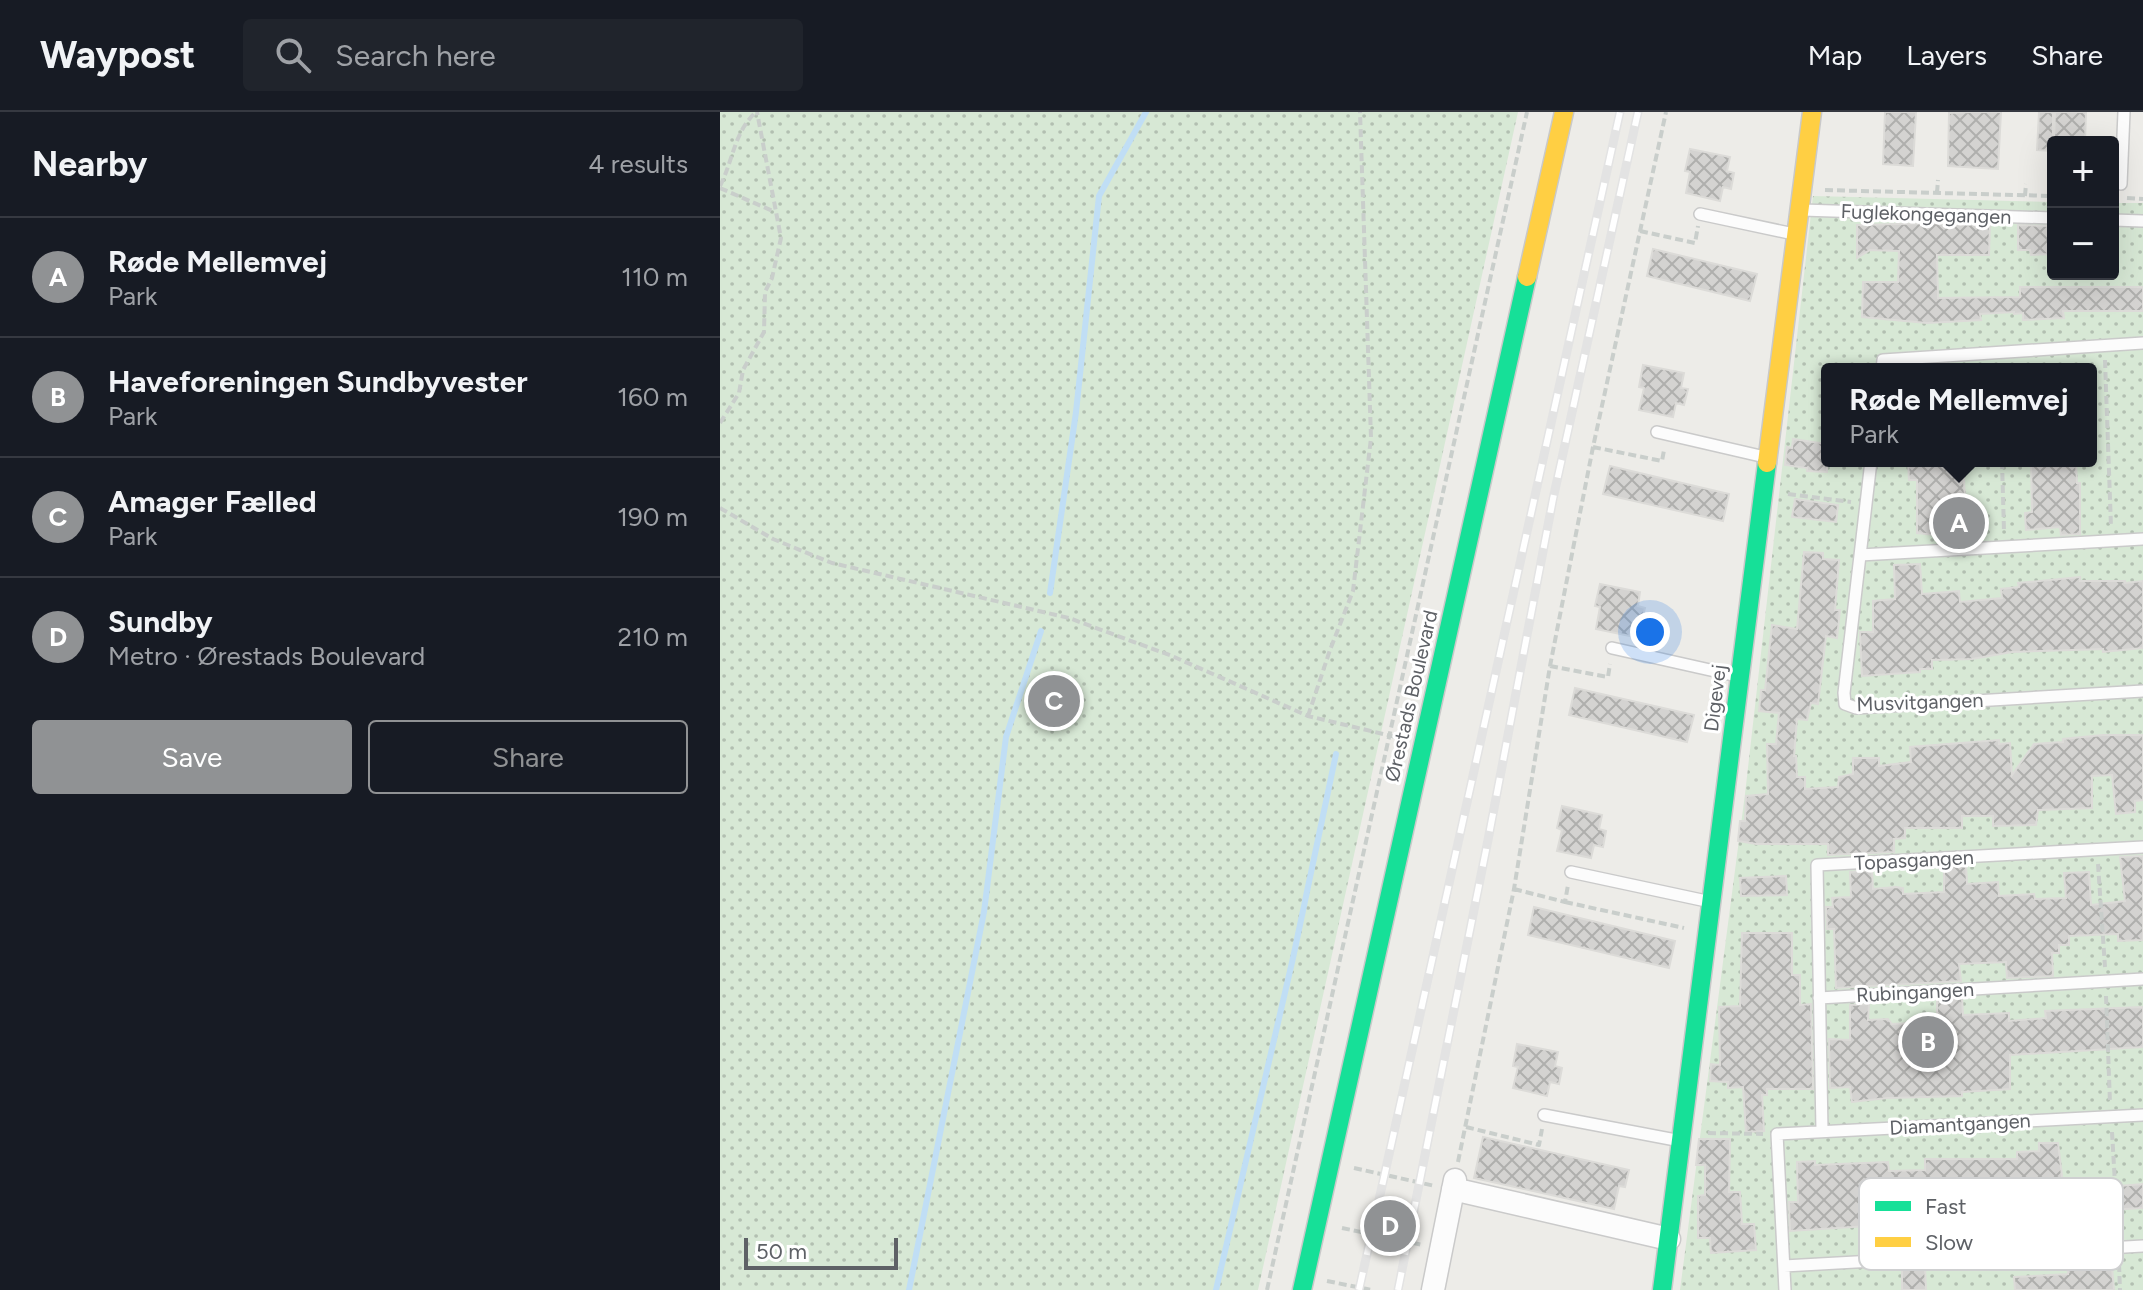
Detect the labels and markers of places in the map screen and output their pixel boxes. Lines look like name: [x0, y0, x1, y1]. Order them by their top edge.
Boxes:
pin: A: [1933, 493, 1985, 553]
pin: C: [1028, 671, 1080, 731]
pin: B: [1902, 1012, 1954, 1072]
pin: D: [1364, 1196, 1416, 1256]

